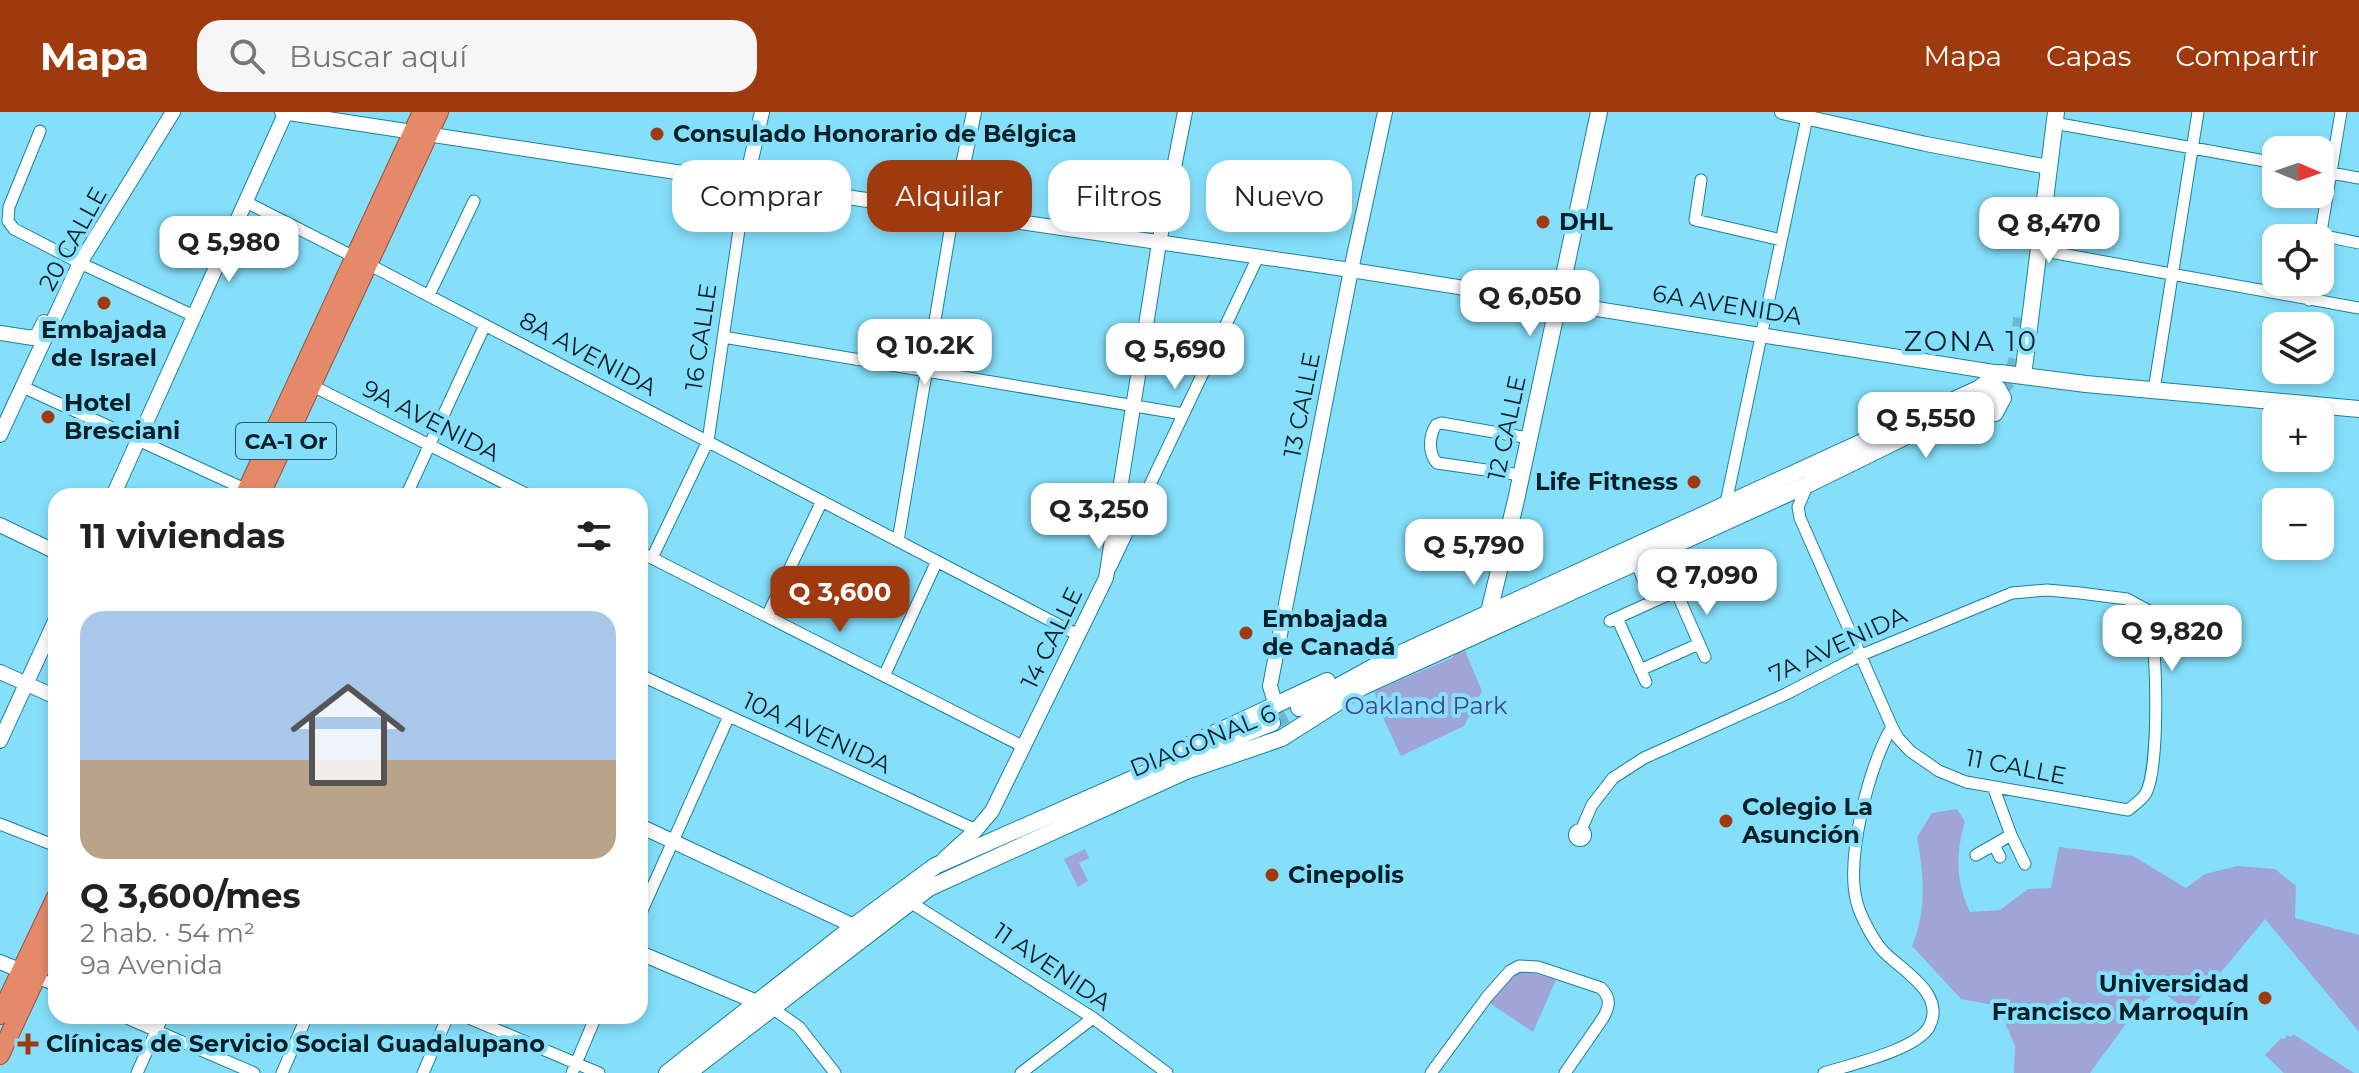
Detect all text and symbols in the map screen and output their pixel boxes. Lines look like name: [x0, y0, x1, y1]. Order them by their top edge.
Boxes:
search box: [197, 20, 757, 92]
text: Mapa: [40, 33, 149, 80]
icon: search: [225, 34, 269, 78]
text: Buscar aquí: [289, 38, 467, 75]
text: Mapa: [1923, 39, 2002, 73]
text: Capas: [2046, 39, 2131, 73]
text: Compartir: [2175, 39, 2319, 73]
place label: Consulado Honorario de Bélgica: [673, 119, 1077, 148]
marker: Consulado Honorario de Bélgica: [648, 125, 666, 143]
north arrow: [2262, 136, 2334, 208]
map controls: [2262, 136, 2334, 560]
chip: Comprar: [672, 160, 851, 232]
chip: Alquilar: [867, 160, 1032, 232]
chip: Filtros: [1048, 160, 1190, 232]
chip: Nuevo: [1206, 160, 1352, 232]
street label: 20 CALLE: [32, 182, 113, 296]
pin: Q 8,470: [1975, 197, 2123, 265]
place label: DHL: [1559, 207, 1613, 236]
text: Q 8,470: [1997, 207, 2101, 239]
marker: DHL: [1534, 213, 1552, 231]
pin: Q 5,980: [155, 216, 303, 284]
button: locate: [2262, 224, 2334, 296]
text: Q 5,980: [178, 226, 280, 258]
pin: Q 6,050: [1456, 270, 1604, 338]
street label: 6A AVENIDA: [1650, 278, 1805, 331]
text: Q 6,050: [1478, 280, 1582, 312]
street label: 16 CALLE: [679, 282, 722, 392]
marker: Embajada de Israel: [95, 294, 113, 312]
street label: 8A AVENIDA: [515, 305, 662, 402]
button: layers: [2262, 312, 2334, 384]
place label: Embajada de Israel: [41, 315, 167, 372]
pin: Q 10.2K: [851, 319, 999, 387]
pin: Q 5,690: [1101, 323, 1249, 391]
district label: ZONA 10: [1904, 324, 2038, 358]
text: Q 10.2K: [876, 329, 974, 361]
text: Q 5,690: [1124, 333, 1226, 365]
street label: 13 CALLE: [1277, 350, 1326, 460]
street label: 12 CALLE: [1481, 373, 1532, 483]
street label: 9A AVENIDA: [358, 374, 505, 468]
place label: Hotel Bresciani: [64, 388, 180, 445]
pin: Q 5,550: [1852, 392, 2000, 460]
button: +: [2262, 400, 2334, 472]
text: Q 5,550: [1876, 402, 1976, 434]
marker: Hotel Bresciani: [39, 408, 57, 426]
road number: CA-1 Or: [236, 423, 336, 459]
place label: Life Fitness: [1535, 467, 1678, 496]
marker: Life Fitness: [1685, 473, 1703, 491]
pin: Q 3,250: [1025, 483, 1173, 551]
button: −: [2262, 488, 2334, 560]
text: Q 3,250: [1049, 493, 1149, 525]
icon: filters: [572, 514, 616, 558]
text: 11 viviendas: [80, 515, 285, 557]
pin: Q 5,790: [1400, 519, 1548, 587]
text: Q 5,790: [1423, 529, 1525, 561]
pin: Q 7,090: [1633, 549, 1781, 617]
text: Q 7,090: [1656, 559, 1758, 591]
pin: Q 3,600: [766, 566, 914, 634]
text: Q 3,600: [788, 576, 892, 608]
street label: 14 CALLE: [1015, 582, 1088, 693]
street label: 7A AVENIDA: [1764, 600, 1912, 689]
place label: Embajada de Canadá: [1262, 604, 1396, 661]
pin: Q 9,820: [2098, 605, 2246, 673]
text: Q 9,820: [2121, 615, 2223, 647]
marker: Embajada de Canadá: [1237, 624, 1255, 642]
icon: home: [276, 663, 420, 807]
street label: 10A AVENIDA: [738, 686, 897, 780]
park label: Oakland Park: [1345, 691, 1508, 720]
street label: DIAGONAL 6: [1126, 698, 1280, 783]
street label: 11 CALLE: [1963, 743, 2069, 790]
place label: Colegio La Asunción: [1741, 792, 1873, 849]
marker: Colegio La Asunción: [1717, 812, 1735, 830]
place label: Cinepolis: [1288, 860, 1404, 889]
marker: Cinepolis: [1263, 866, 1281, 884]
text: Q 3,600/mes: [80, 875, 301, 917]
text: 2 hab. · 54 m²: [80, 917, 255, 949]
street label: 11 AVENIDA: [988, 917, 1117, 1017]
text: 9a Avenida: [80, 949, 223, 981]
place label: Universidad Francisco Marroquín: [1992, 969, 2249, 1026]
marker: Universidad Francisco Marroquín: [2256, 989, 2274, 1007]
place label: Clínicas de Servicio Social Guadalupano: [46, 1029, 545, 1058]
marker: Clínicas de Servicio Social Guadalupano: [17, 1033, 39, 1055]

